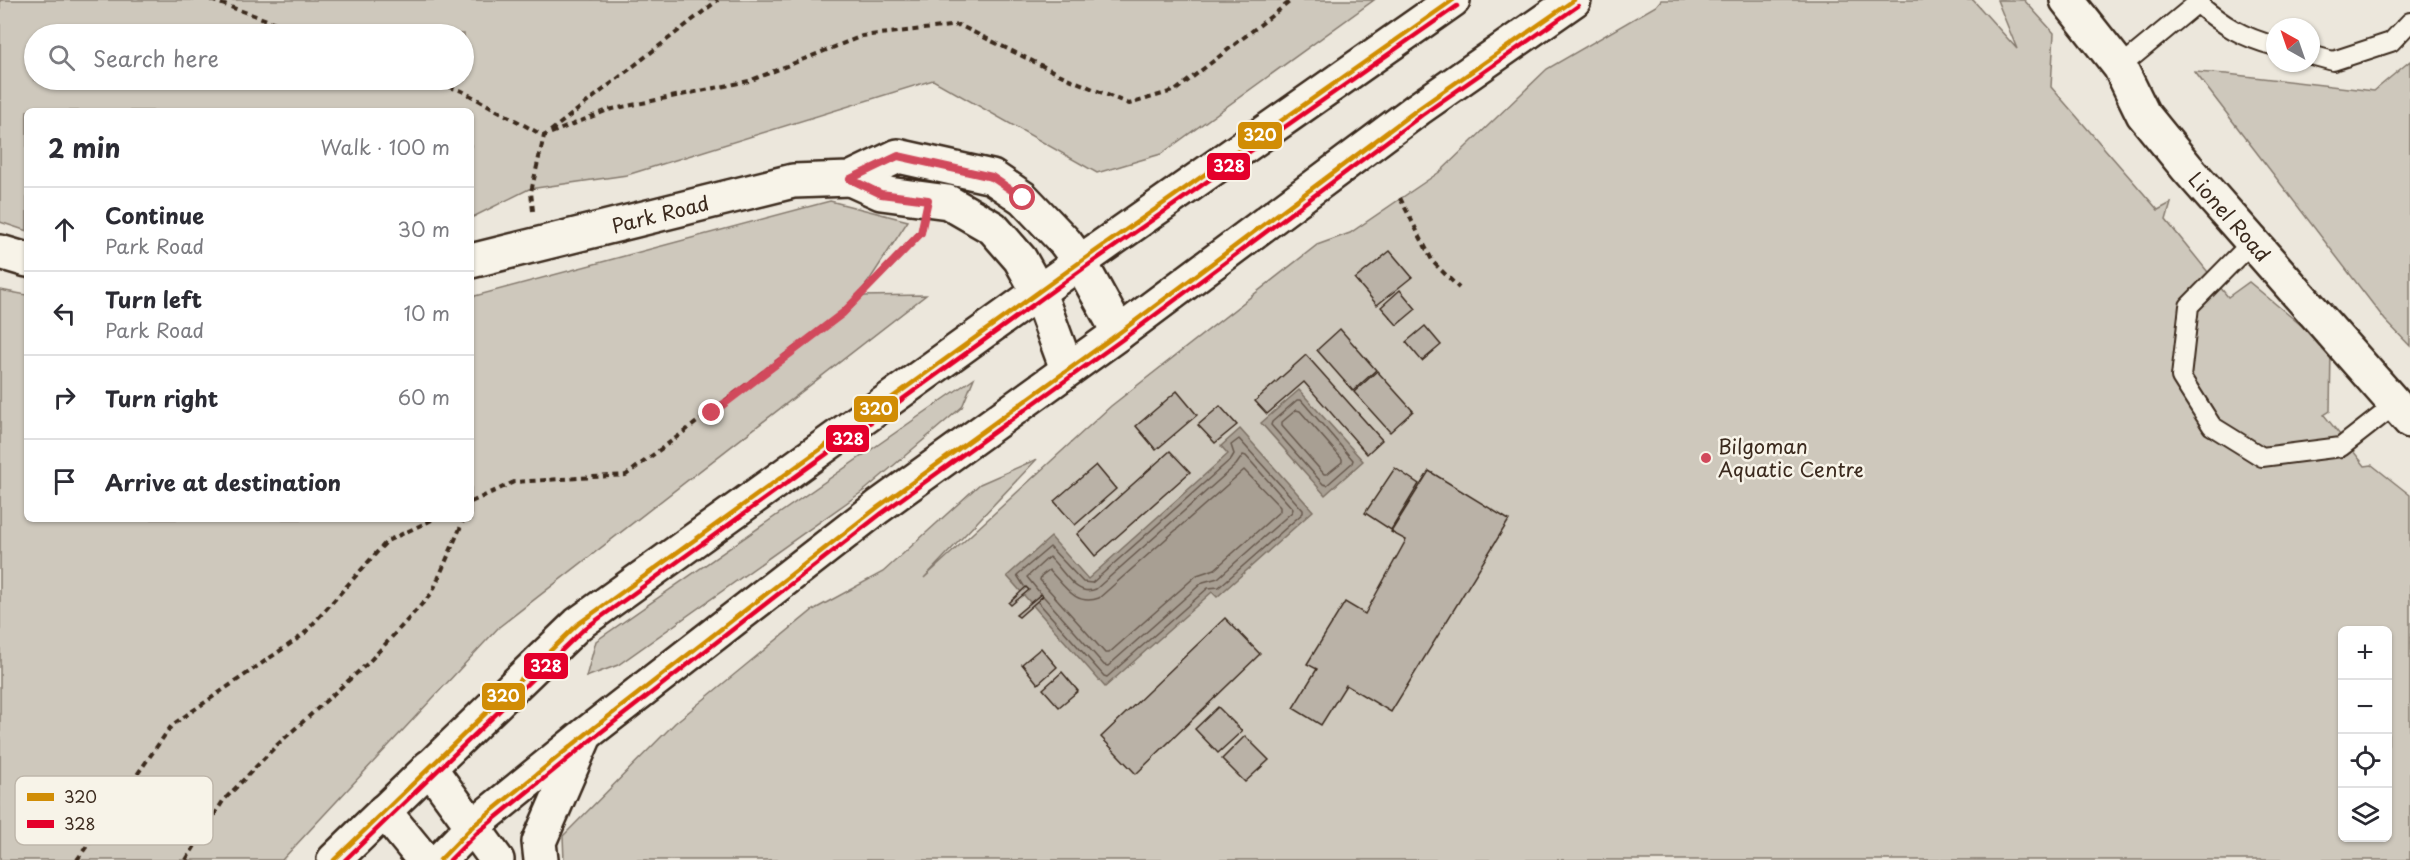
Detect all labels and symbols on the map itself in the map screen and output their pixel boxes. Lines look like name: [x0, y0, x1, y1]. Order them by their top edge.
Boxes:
north arrow: [2266, 18, 2320, 72]
line badge: 320: [1237, 121, 1283, 150]
text: 320: [1243, 122, 1277, 146]
line badge: 328: [1206, 152, 1251, 181]
text: 328: [1213, 153, 1245, 177]
street label: Lionel Road: [2182, 165, 2278, 268]
route start: [1009, 184, 1035, 210]
street label: Park Road: [608, 187, 712, 241]
line badge: 320: [853, 395, 899, 423]
text: 320: [859, 396, 893, 420]
route end: [698, 399, 724, 425]
line badge: 328: [825, 424, 870, 453]
text: 328: [832, 426, 864, 450]
place label: Bilgoman Aquatic Centre: [1718, 431, 1864, 484]
marker: Bilgoman Aquatic Centre: [1699, 451, 1713, 465]
line badge: 328: [523, 652, 569, 680]
text: 328: [530, 653, 562, 677]
line badge: 320: [481, 682, 526, 711]
text: 320: [486, 683, 520, 707]
legend: [15, 776, 213, 845]
text: 320: [64, 784, 97, 808]
text: 328: [64, 811, 95, 835]

